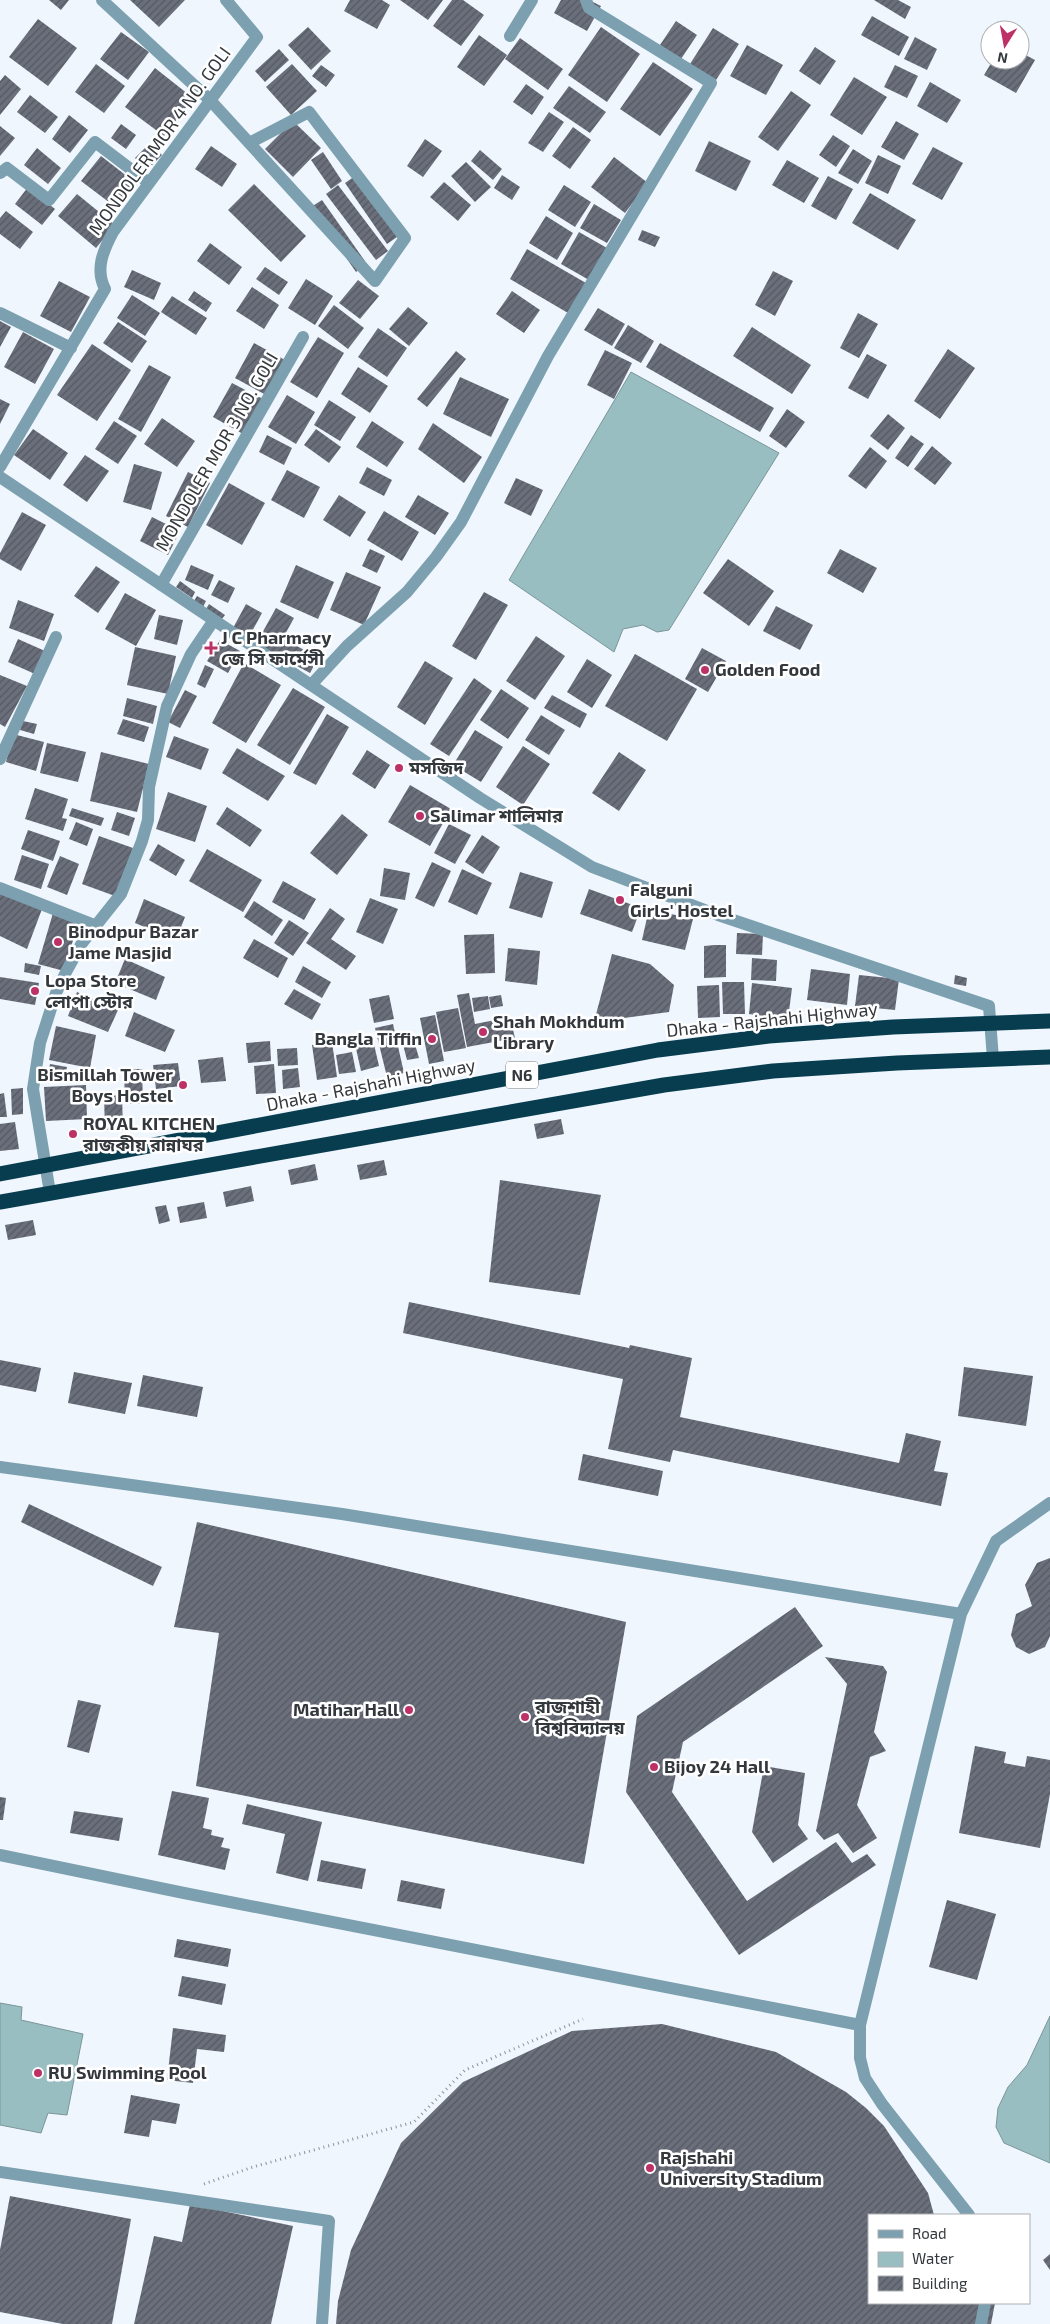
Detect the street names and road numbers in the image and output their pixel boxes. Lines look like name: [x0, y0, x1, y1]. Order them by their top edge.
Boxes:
street label: MONDOLER MOR 4 NO. GOLI: [84, 42, 235, 239]
street label: MONDOLER MOR 3 NO. GOLI: [150, 348, 282, 555]
street label: Dhaka - Rajshahi Highway: [665, 997, 879, 1041]
street label: Dhaka - Rajshahi Highway: [264, 1053, 478, 1115]
road number: N6: [506, 1062, 538, 1088]

